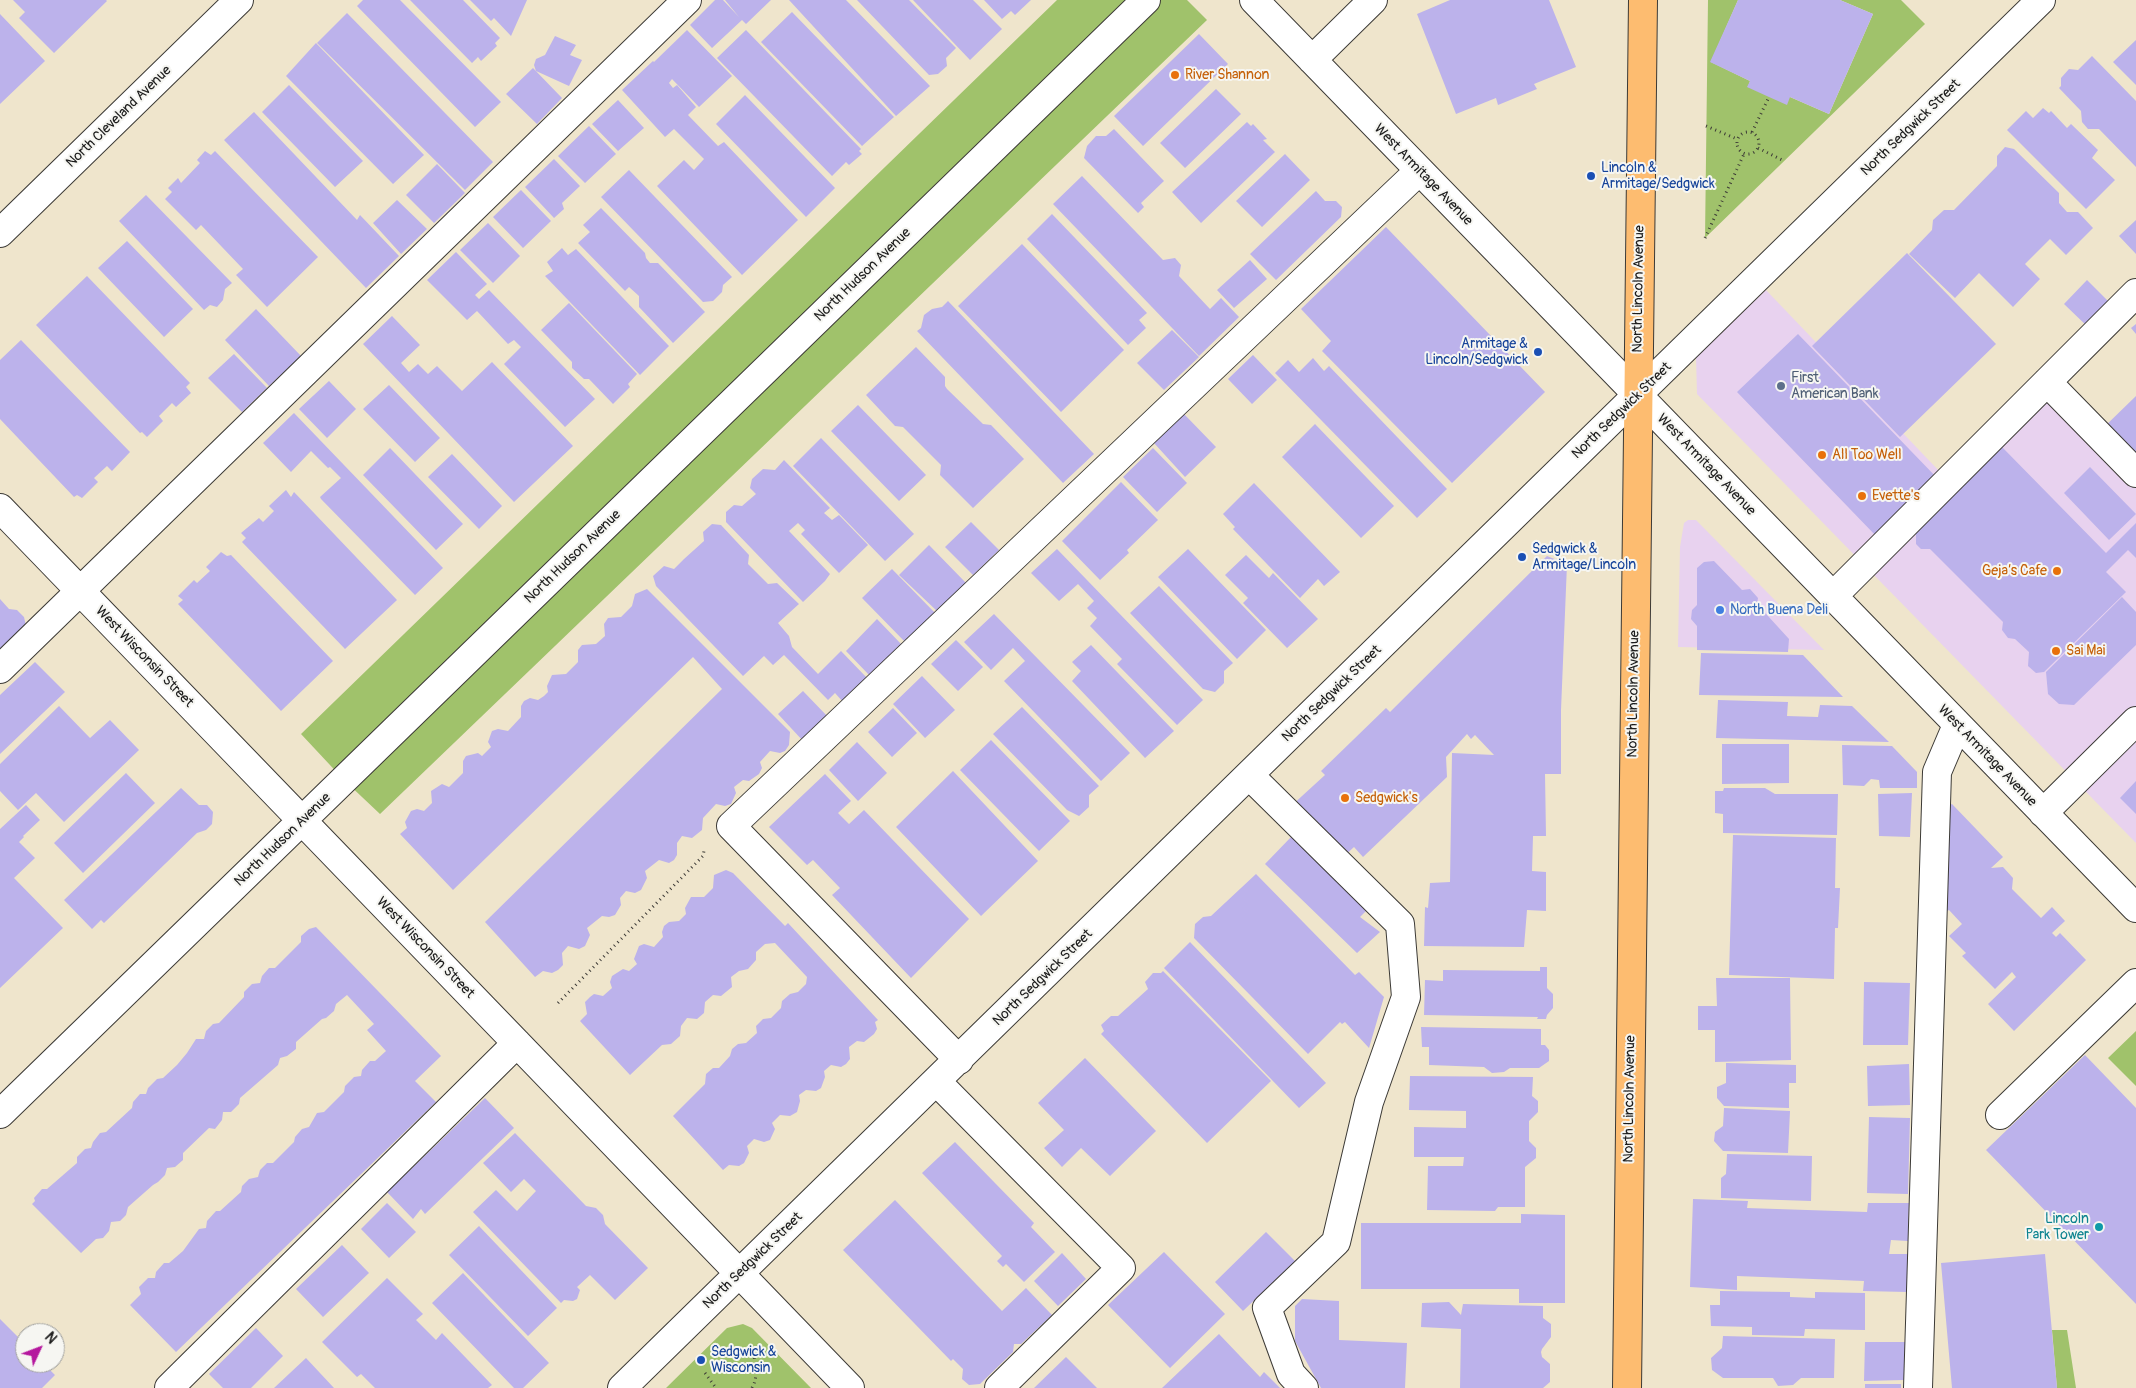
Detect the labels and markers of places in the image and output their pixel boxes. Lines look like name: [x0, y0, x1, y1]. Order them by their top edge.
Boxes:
place label: River Shannon: [1185, 67, 1270, 83]
marker: River Shannon: [1169, 69, 1181, 81]
place label: Lincoln & Armitage/Sedgwick: [1601, 160, 1715, 192]
marker: Lincoln & Armitage/Sedgwick: [1585, 170, 1597, 182]
place label: Armitage & Lincoln/Sedgwick: [1425, 336, 1528, 368]
marker: Armitage & Lincoln/Sedgwick: [1532, 346, 1544, 358]
place label: First American Bank: [1791, 370, 1879, 402]
marker: First American Bank: [1775, 380, 1787, 392]
place label: All Too Well: [1832, 447, 1902, 463]
marker: All Too Well: [1816, 449, 1828, 461]
place label: Evette's: [1872, 488, 1920, 504]
marker: Evette's: [1856, 490, 1868, 502]
place label: Sedgwick & Armitage/Lincoln: [1532, 541, 1636, 574]
marker: Sedgwick & Armitage/Lincoln: [1516, 551, 1528, 563]
place label: Geja’s Cafe: [1982, 563, 2047, 579]
marker: Geja’s Cafe: [2051, 565, 2063, 577]
place label: North Buena Deli: [1730, 602, 1828, 618]
marker: North Buena Deli: [1714, 604, 1726, 616]
place label: Sai Mai: [2066, 643, 2105, 659]
marker: Sai Mai: [2050, 645, 2062, 657]
place label: Sedgwick's: [1355, 790, 1418, 806]
marker: Sedgwick's: [1339, 792, 1351, 804]
place label: Lincoln Park Tower: [2026, 1211, 2089, 1244]
marker: Lincoln Park Tower: [2093, 1221, 2105, 1233]
place label: Sedgwick & Wisconsin: [711, 1344, 777, 1376]
marker: Sedgwick & Wisconsin: [695, 1354, 707, 1366]

